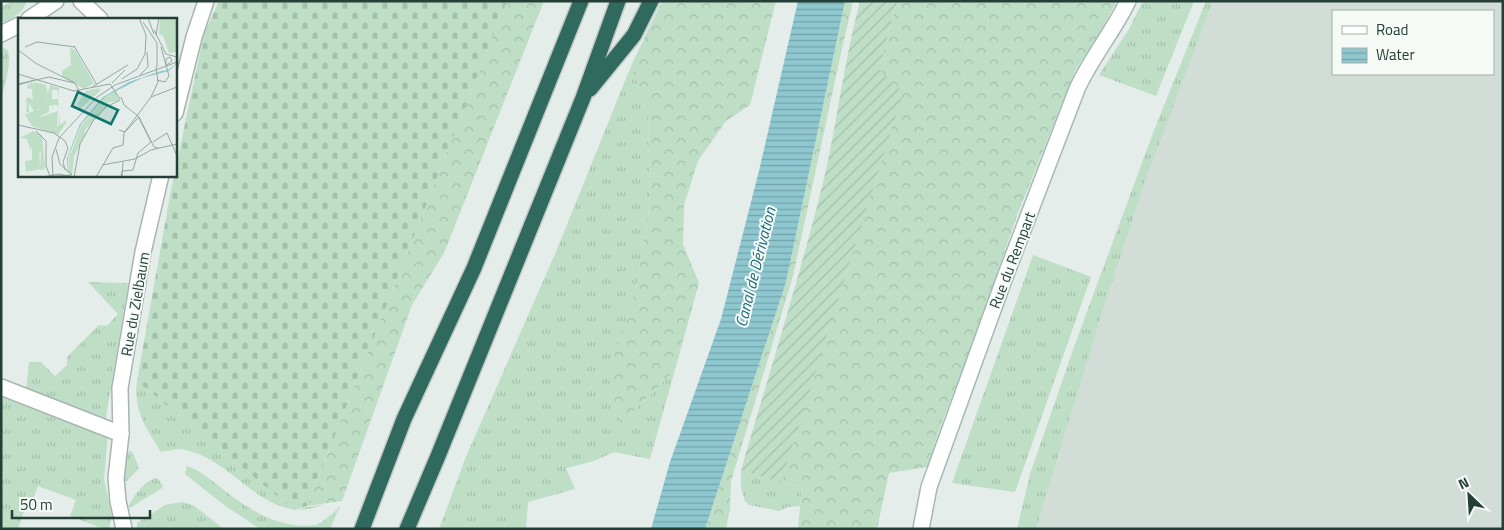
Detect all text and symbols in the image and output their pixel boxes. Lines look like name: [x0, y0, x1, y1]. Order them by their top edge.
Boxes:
legend: [1332, 10, 1494, 75]
inset map: [18, 18, 176, 176]
text: Road: [1376, 18, 1408, 41]
text: Water: [1376, 43, 1415, 66]
water label: Canal de Dérivation: [729, 204, 782, 329]
street label: Rue du Rempart: [983, 207, 1041, 312]
street label: Rue du Zielbaum: [115, 250, 155, 358]
north arrow: [1444, 470, 1494, 520]
text: N: [1454, 471, 1472, 494]
scale bar: [12, 488, 150, 520]
text: 50 m: [20, 493, 53, 516]

